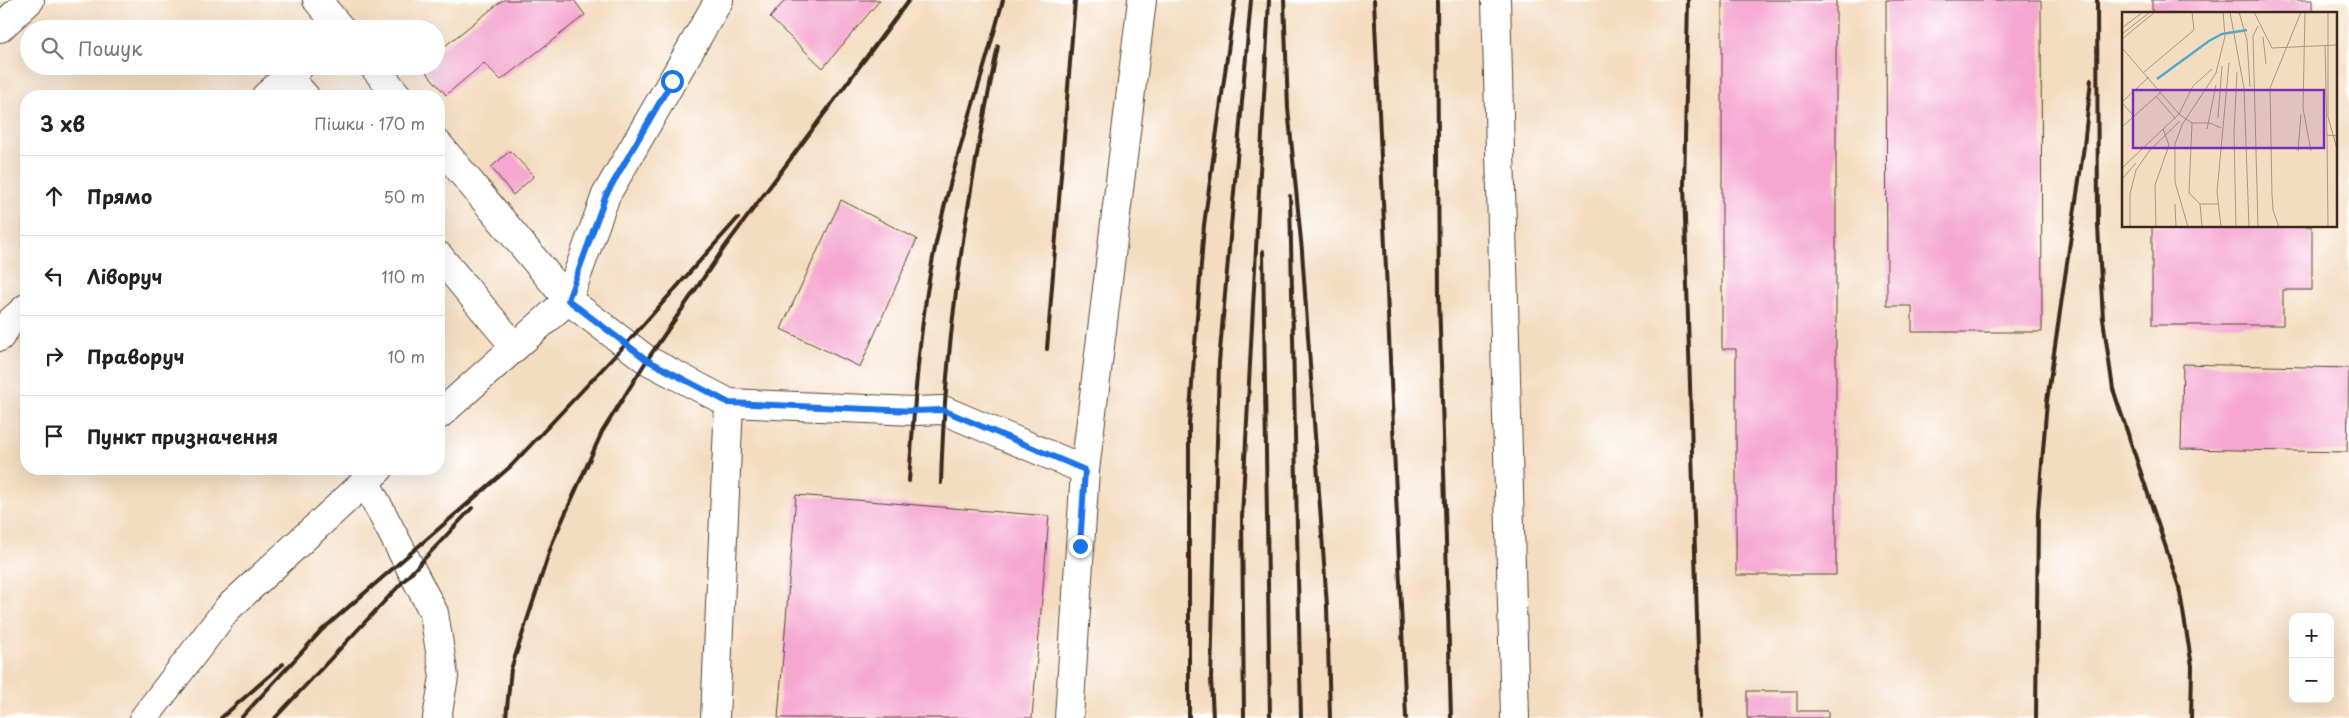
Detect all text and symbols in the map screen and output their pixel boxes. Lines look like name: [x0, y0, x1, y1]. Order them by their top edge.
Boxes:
inset map: [2122, 12, 2336, 228]
search box: [20, 20, 445, 75]
icon: search: [38, 34, 66, 62]
text: Пошук: [78, 34, 143, 62]
route start: [661, 70, 684, 93]
text: 3 хв: [40, 107, 85, 139]
text: Пішки · 170 m: [314, 111, 425, 135]
icon: ahead: [40, 182, 68, 210]
text: Прямо: [87, 182, 152, 210]
text: 50 m: [384, 184, 425, 208]
icon: left: [40, 262, 68, 290]
text: Ліворуч: [87, 262, 163, 290]
text: 110 m: [382, 264, 425, 288]
icon: right: [40, 342, 68, 370]
text: Праворуч: [87, 342, 184, 370]
text: 10 m: [388, 344, 425, 368]
icon: arrive: [40, 422, 68, 450]
text: Пункт призначення: [87, 422, 278, 450]
route end: [1069, 535, 1092, 558]
map controls: [2289, 613, 2334, 703]
button: +: [2289, 613, 2334, 658]
button: −: [2289, 658, 2334, 703]

